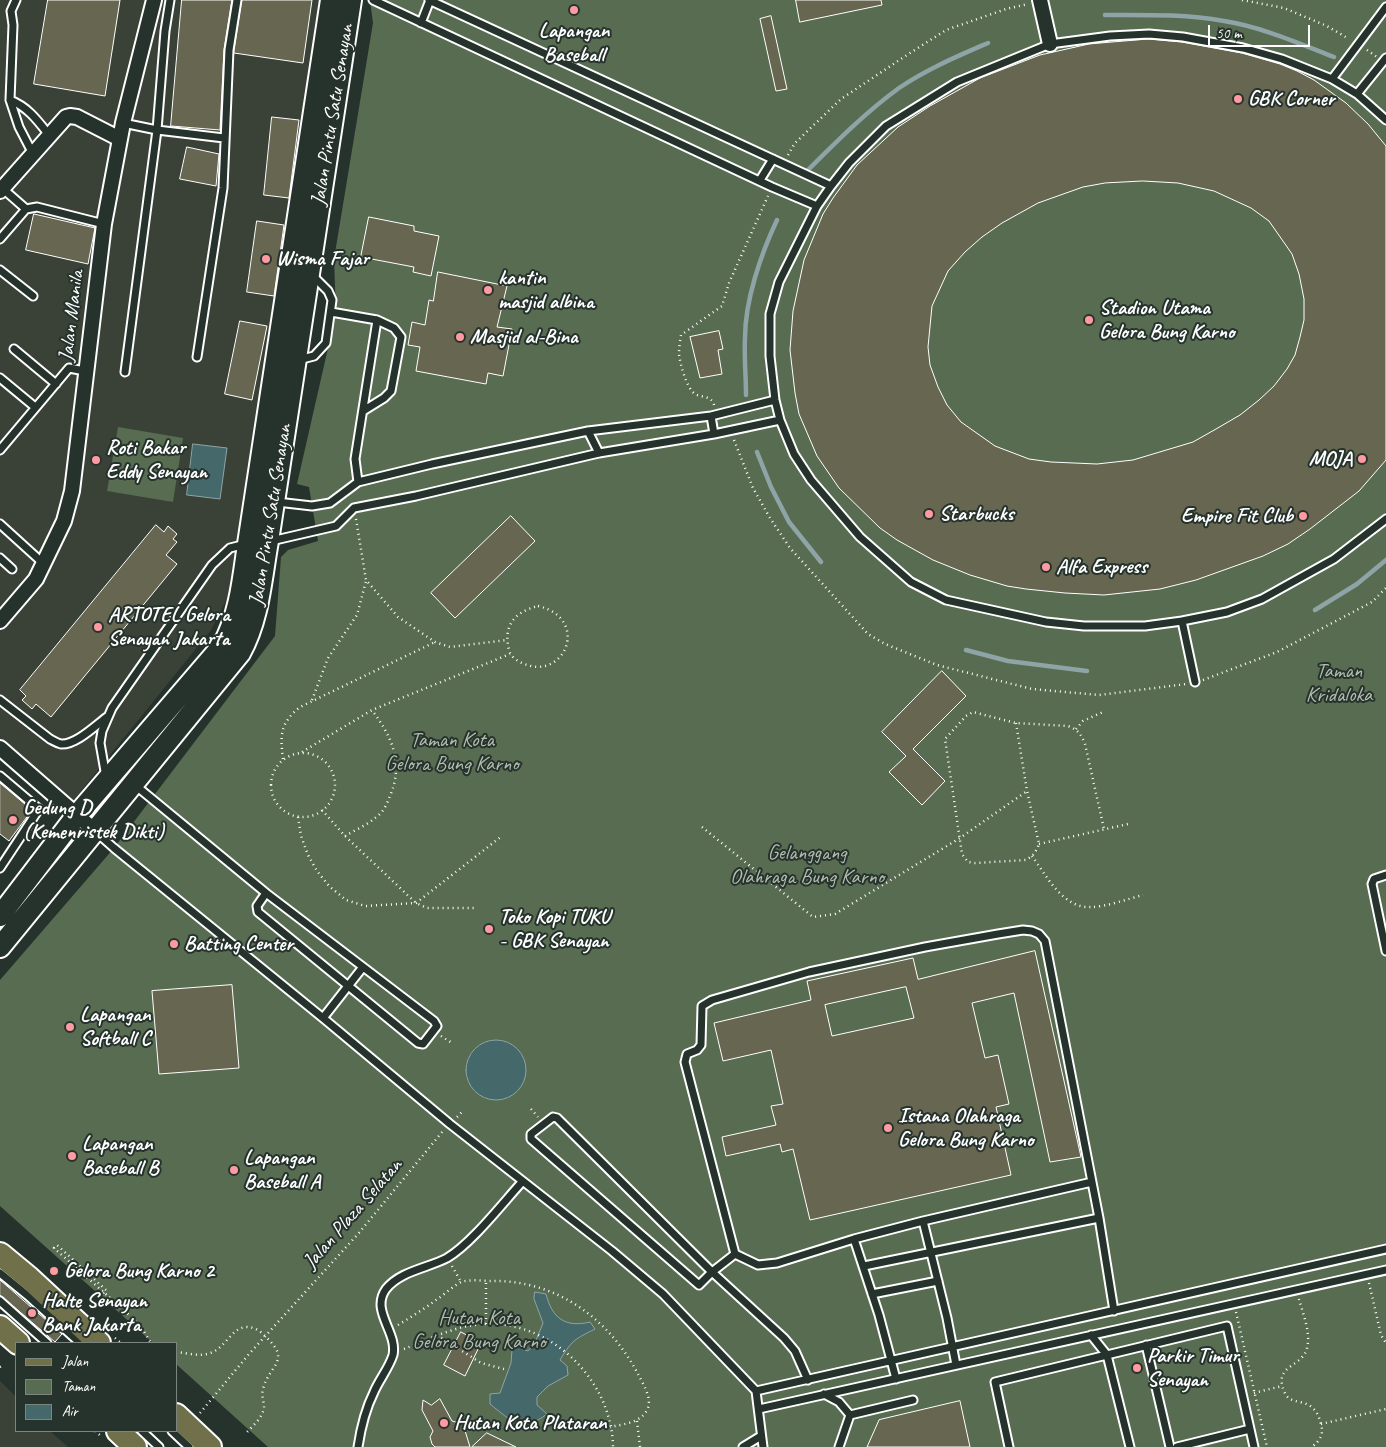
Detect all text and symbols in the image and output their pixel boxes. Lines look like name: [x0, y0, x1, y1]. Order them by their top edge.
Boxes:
marker: Lapangan Baseball: [568, 4, 580, 16]
scale bar: [1211, 15, 1314, 47]
place label: Lapangan Baseball: [539, 18, 609, 68]
street label: Jalan Pintu Satu Senayan: [306, 22, 360, 208]
text: 50 m: [1216, 24, 1242, 43]
place label: GBK Corner: [1248, 86, 1334, 112]
marker: GBK Corner: [1232, 93, 1244, 105]
place label: Wisma Fajar: [276, 246, 369, 272]
marker: Wisma Fajar: [260, 253, 272, 265]
place label: kantin masjid albina: [498, 265, 594, 315]
street label: Jalan Manila: [54, 269, 90, 363]
marker: kantin masjid albina: [482, 284, 494, 296]
place label: Stadion Utama Gelora Bung Karno: [1099, 295, 1234, 345]
marker: Stadion Utama Gelora Bung Karno: [1083, 314, 1095, 326]
place label: Masjid al-Bina: [470, 324, 578, 350]
marker: Masjid al-Bina: [454, 331, 466, 343]
street label: Jalan Pintu Satu Senayan: [244, 422, 298, 608]
place label: Roti Bakar Eddy Senayan: [106, 435, 207, 485]
place label: MOJA: [1309, 446, 1352, 472]
marker: MOJA: [1356, 453, 1368, 465]
marker: Roti Bakar Eddy Senayan: [90, 454, 102, 466]
place label: Starbucks: [939, 501, 1014, 527]
place label: Empire Fit Club: [1181, 503, 1293, 529]
marker: Starbucks: [923, 508, 935, 520]
marker: Empire Fit Club: [1297, 510, 1309, 522]
place label: Alfa Express: [1056, 554, 1147, 580]
marker: Alfa Express: [1040, 561, 1052, 573]
place label: ARTOTEL Gelora Senayan Jakarta: [108, 602, 230, 652]
marker: ARTOTEL Gelora Senayan Jakarta: [92, 621, 104, 633]
park label: Taman Kridaloka: [1306, 658, 1372, 708]
park label: Taman Kota Gelora Bung Karno: [385, 727, 519, 777]
place label: Gedung D (Kemenristek Dikti): [23, 795, 164, 845]
marker: Gedung D (Kemenristek Dikti): [7, 814, 19, 826]
park label: Gelanggang Olahraga Bung Karno: [730, 840, 884, 890]
place label: Toko Kopi TUKU - GBK Senayan: [499, 904, 610, 954]
marker: Toko Kopi TUKU - GBK Senayan: [483, 923, 495, 935]
place label: Batting Center: [184, 931, 293, 957]
marker: Batting Center: [168, 938, 180, 950]
place label: Lapangan Softball C: [80, 1002, 151, 1052]
marker: Lapangan Softball C: [64, 1021, 76, 1033]
place label: Istana Olahraga Gelora Bung Karno: [898, 1103, 1033, 1153]
marker: Istana Olahraga Gelora Bung Karno: [882, 1122, 894, 1134]
place label: Lapangan Baseball B: [82, 1131, 158, 1181]
place label: Lapangan Baseball A: [244, 1145, 320, 1195]
marker: Lapangan Baseball B: [66, 1150, 78, 1162]
street label: Jalan Plaza Selatan: [298, 1153, 408, 1275]
marker: Lapangan Baseball A: [228, 1164, 240, 1176]
place label: Gelora Bung Karno 2: [64, 1258, 214, 1284]
marker: Gelora Bung Karno 2: [48, 1265, 60, 1277]
place label: Halte Senayan Bank Jakarta: [42, 1288, 147, 1338]
park label: Hutan Kota Gelora Bung Karno: [412, 1305, 546, 1355]
marker: Halte Senayan Bank Jakarta: [26, 1307, 38, 1319]
legend: [15, 1342, 178, 1432]
place label: Parkir Timur Senayan: [1147, 1343, 1239, 1393]
text: Jalan: [62, 1352, 88, 1371]
marker: Parkir Timur Senayan: [1131, 1362, 1143, 1374]
text: Taman: [62, 1377, 95, 1396]
text: Air: [62, 1402, 78, 1421]
place label: Hutan Kota Plataran: [454, 1410, 607, 1436]
marker: Hutan Kota Plataran: [438, 1417, 450, 1429]

